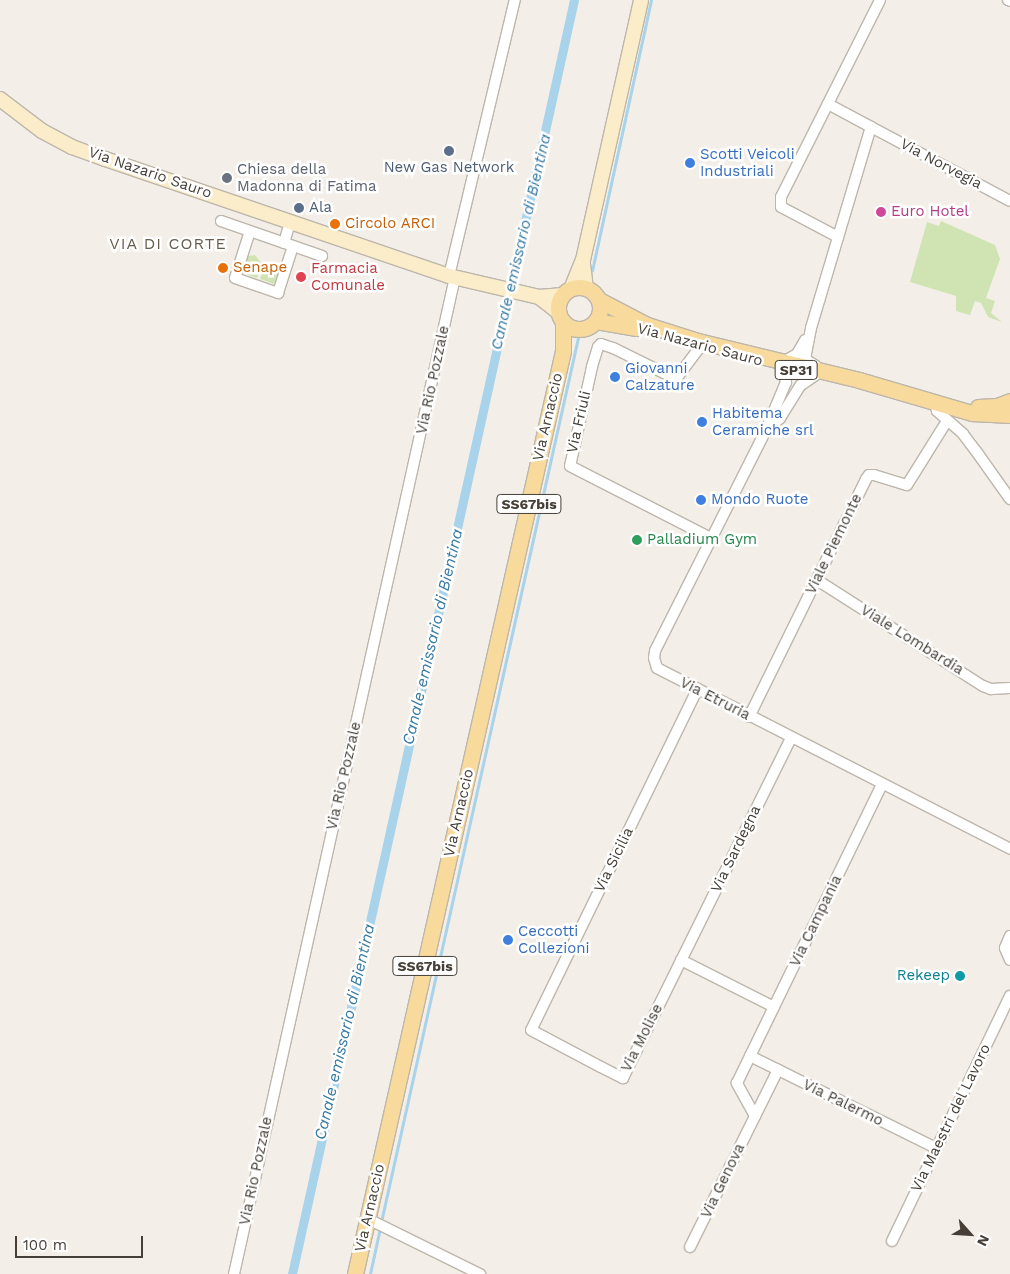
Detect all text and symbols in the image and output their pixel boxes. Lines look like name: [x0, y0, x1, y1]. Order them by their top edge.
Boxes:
water label: Canale emissario di Bientina: [487, 132, 555, 352]
street label: Via Norvegia: [897, 135, 985, 193]
street label: Via Nazario Sauro: [86, 143, 214, 203]
marker: New Gas Network: [443, 145, 455, 157]
place label: Scotti Veicoli Industriali: [700, 145, 795, 180]
marker: Scotti Veicoli Industriali: [684, 157, 696, 169]
place label: New Gas Network: [384, 159, 514, 177]
place label: Chiesa della Madonna di Fatima: [237, 160, 377, 195]
marker: Chiesa della Madonna di Fatima: [221, 172, 233, 184]
place label: Ala: [309, 199, 332, 217]
marker: Ala: [293, 202, 305, 214]
place label: Euro Hotel: [891, 203, 969, 221]
marker: Euro Hotel: [875, 206, 887, 218]
place label: Circolo ARCI: [345, 215, 436, 233]
marker: Circolo ARCI: [329, 218, 341, 230]
district label: VIA DI CORTE: [108, 234, 228, 254]
place label: Senape: [233, 259, 287, 277]
place label: Farmacia Comunale: [311, 259, 385, 294]
marker: Senape: [217, 262, 229, 274]
marker: Farmacia Comunale: [295, 271, 307, 283]
street label: Via Nazario Sauro: [635, 320, 765, 370]
street label: Via Rio Pozzale: [413, 324, 453, 436]
road number: SP31: [774, 358, 818, 382]
place label: Giovanni Calzature: [625, 359, 695, 394]
street label: Via Arnaccio: [529, 371, 567, 463]
marker: Giovanni Calzature: [609, 371, 621, 383]
street label: Via Friuli: [563, 389, 595, 455]
place label: Habitema Ceramiche srl: [712, 404, 814, 439]
marker: Habitema Ceramiche srl: [696, 416, 708, 428]
place label: Mondo Ruote: [711, 491, 808, 509]
street label: Viale Piemonte: [802, 491, 866, 597]
road number: SS67bis: [495, 492, 563, 516]
marker: Mondo Ruote: [695, 494, 707, 506]
water label: Canale emissario di Bientina: [399, 527, 467, 747]
place label: Palladium Gym: [647, 531, 757, 549]
marker: Palladium Gym: [631, 534, 643, 546]
street label: Viale Lombardia: [857, 601, 967, 679]
street label: Via Etruria: [677, 674, 753, 724]
street label: Via Rio Pozzale: [323, 720, 365, 832]
street label: Via Arnaccio: [440, 767, 478, 859]
street label: Via Sardegna: [707, 802, 765, 896]
street label: Via Sicilia: [591, 824, 637, 896]
street label: Via Campania: [786, 872, 846, 970]
water label: Canale emissario di Bientina: [311, 922, 379, 1142]
place label: Ceccotti Collezioni: [518, 922, 589, 957]
marker: Ceccotti Collezioni: [502, 934, 514, 946]
road number: SS67bis: [391, 954, 459, 978]
place label: Rekeep: [897, 967, 950, 985]
marker: Rekeep: [954, 970, 966, 982]
street label: Via Molise: [617, 1001, 667, 1075]
street label: Via Maestri del Lavoro: [907, 1041, 995, 1195]
street label: Via Palermo: [800, 1076, 886, 1130]
street label: Via Rio Pozzale: [236, 1115, 276, 1227]
street label: Via Genova: [697, 1141, 749, 1221]
street label: Via Arnaccio: [351, 1162, 389, 1254]
north arrow: [945, 1209, 995, 1259]
scale bar: [18, 1226, 145, 1258]
text: N: [974, 1232, 993, 1249]
text: 100 m: [23, 1236, 67, 1254]

